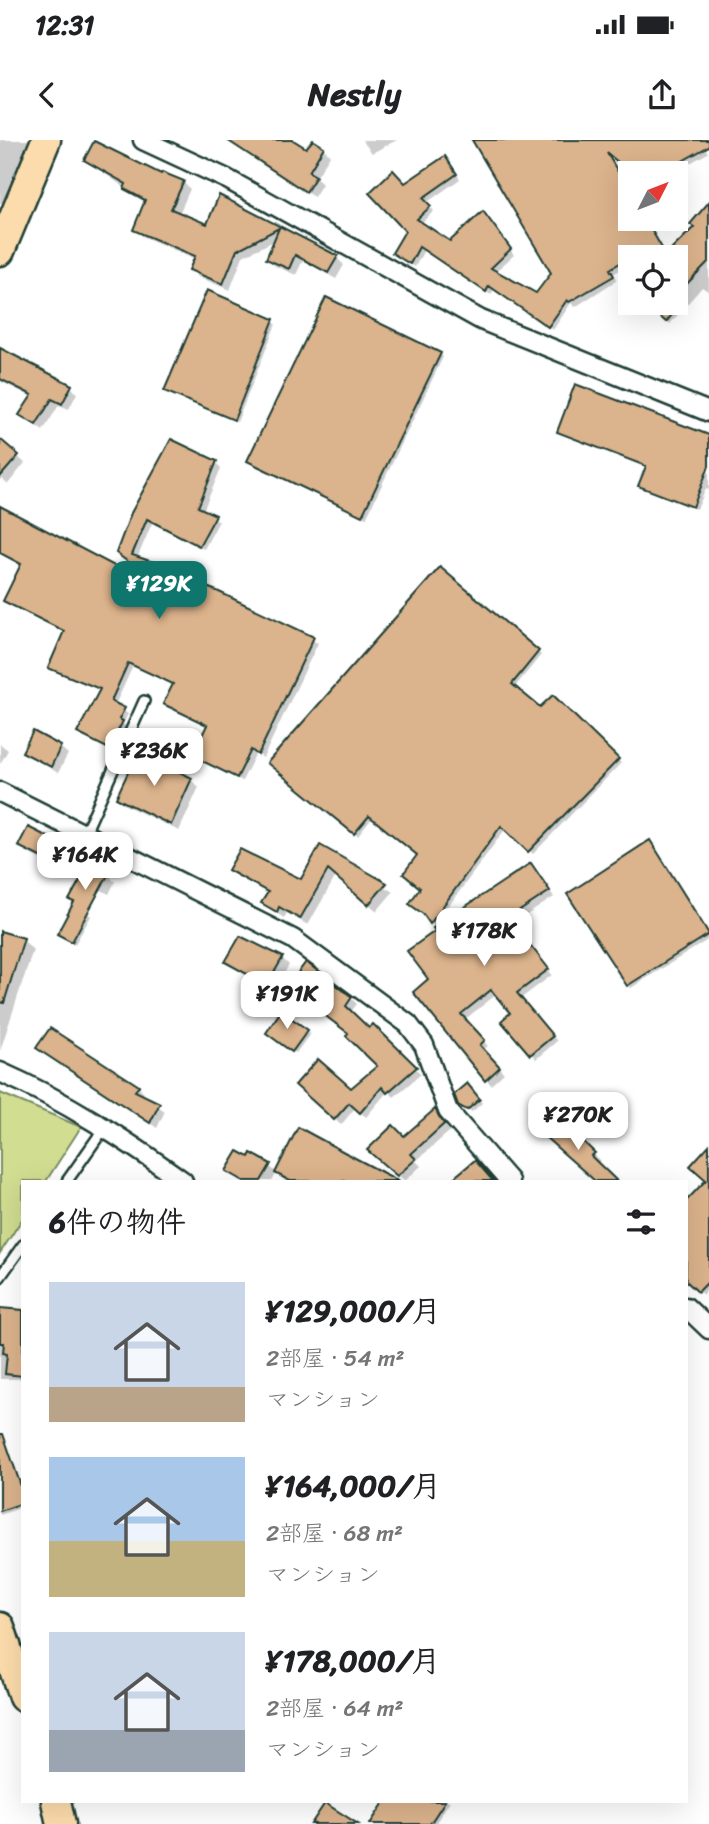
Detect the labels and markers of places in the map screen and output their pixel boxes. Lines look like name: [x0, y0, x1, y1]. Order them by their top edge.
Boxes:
pin: ¥129K: [110, 561, 208, 621]
pin: ¥236K: [105, 728, 203, 788]
pin: ¥164K: [36, 832, 134, 892]
pin: ¥178K: [435, 908, 533, 968]
pin: ¥191K: [238, 972, 336, 1031]
pin: ¥270K: [529, 1093, 627, 1152]

